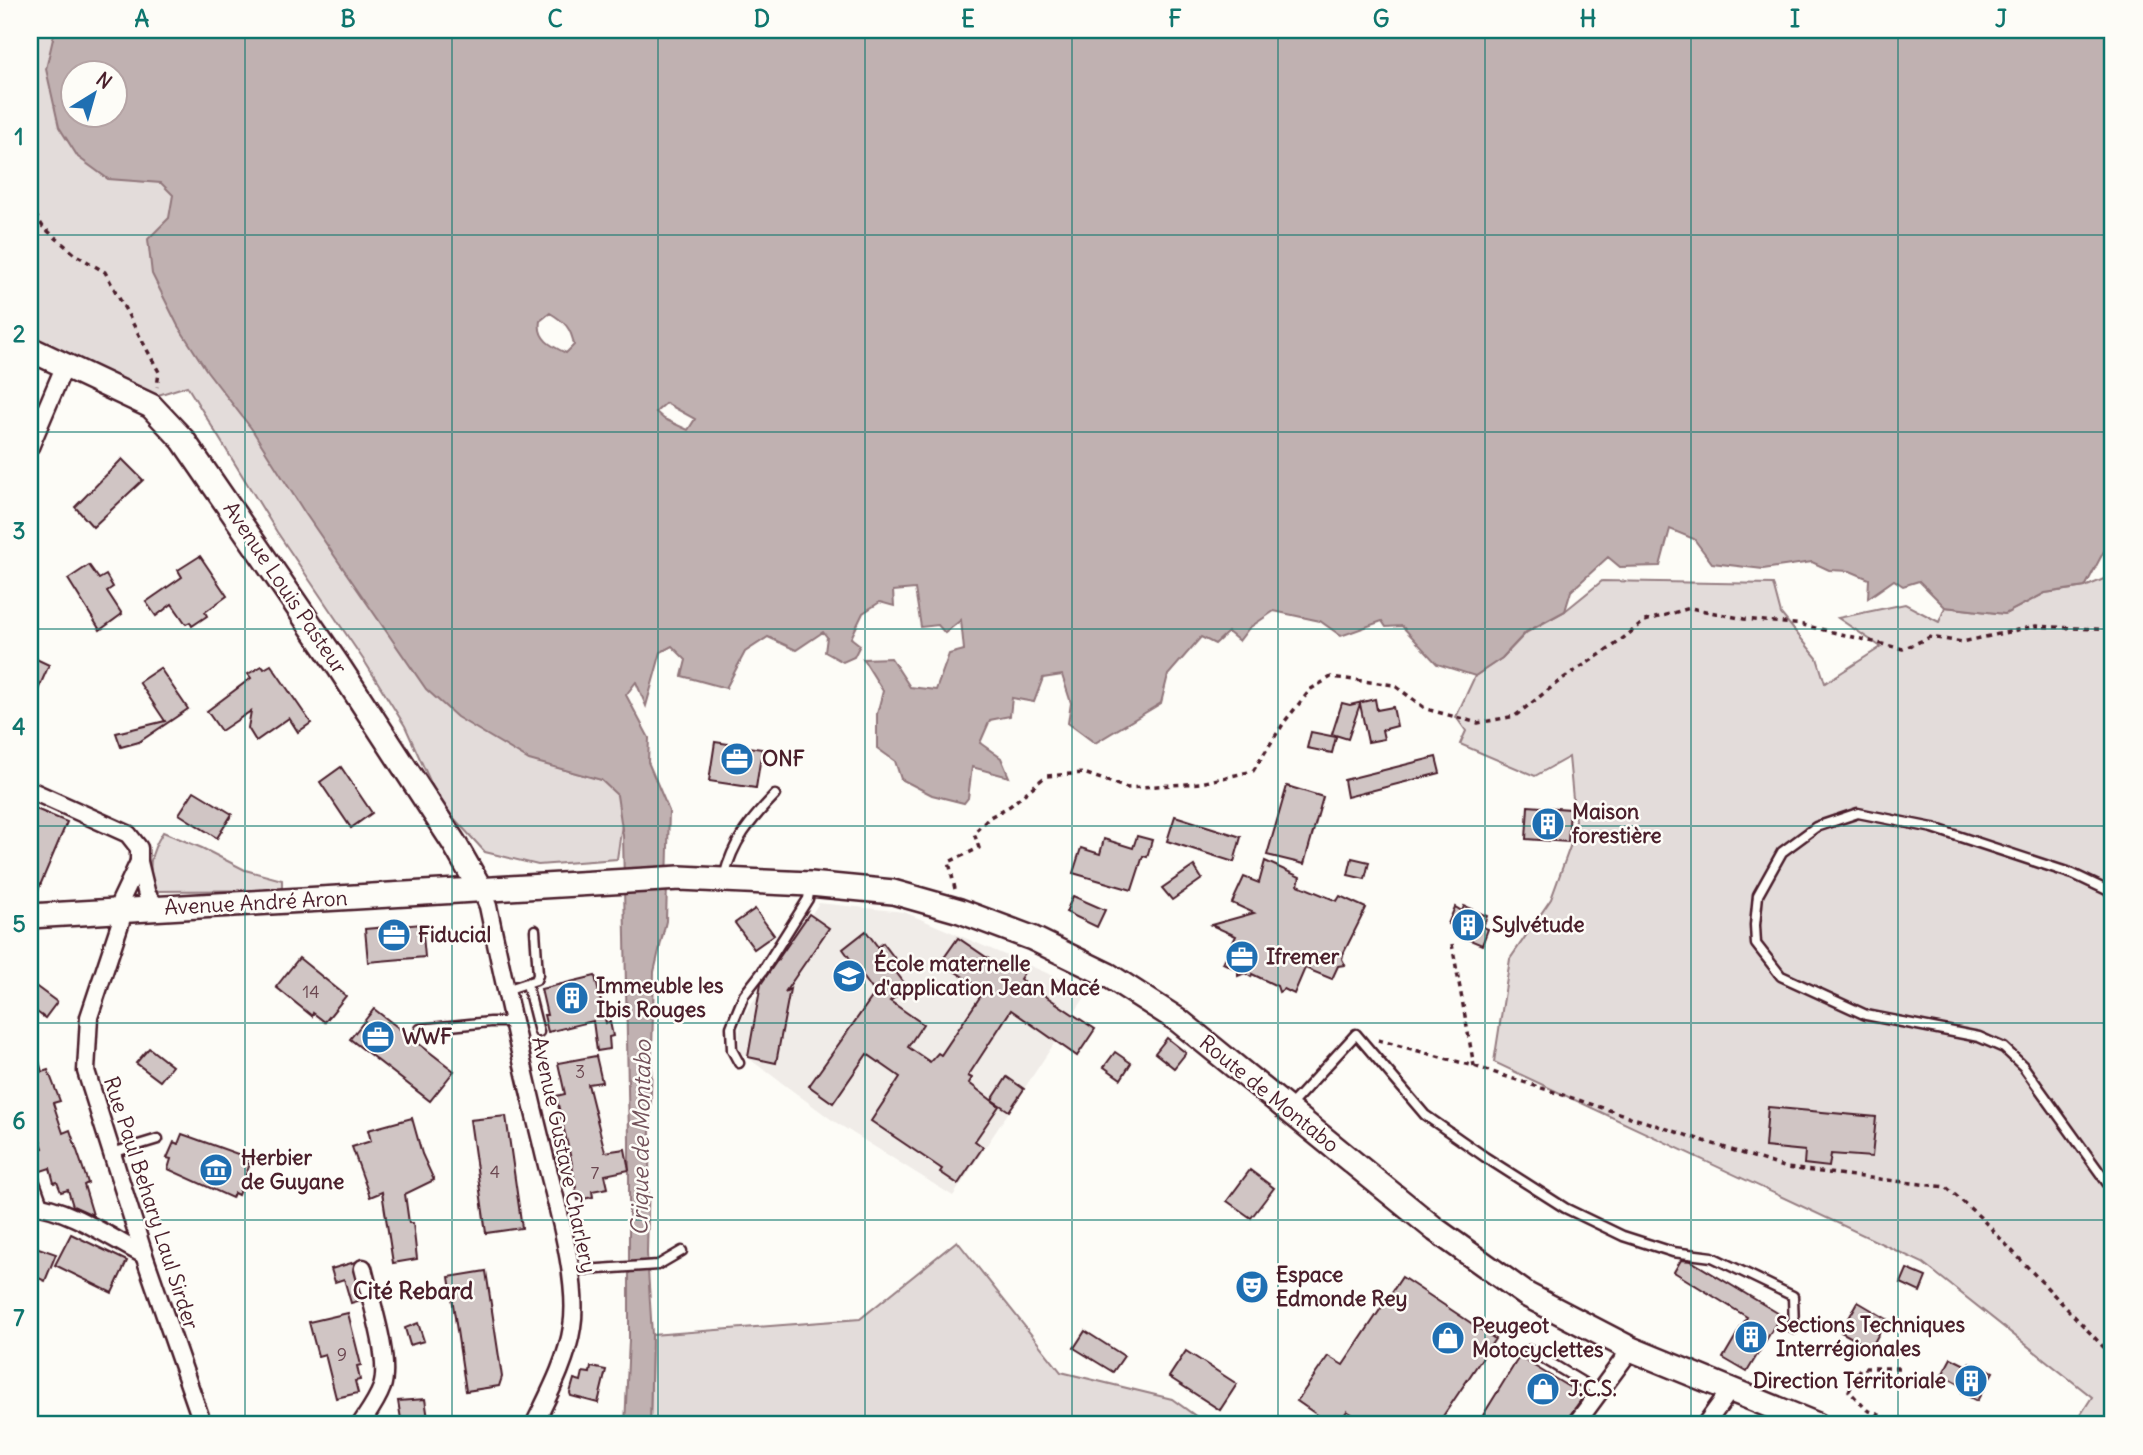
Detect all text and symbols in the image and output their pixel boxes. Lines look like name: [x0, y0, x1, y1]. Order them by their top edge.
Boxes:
text: A: [135, 4, 150, 33]
text: B: [340, 4, 356, 33]
text: C: [547, 4, 563, 33]
text: D: [754, 4, 770, 33]
text: E: [961, 4, 975, 33]
text: F: [1168, 4, 1182, 33]
text: G: [1373, 4, 1389, 33]
text: H: [1580, 4, 1596, 33]
text: I: [1790, 4, 1800, 33]
text: J: [1995, 4, 2007, 33]
north arrow: [60, 60, 130, 130]
text: N: [92, 67, 117, 94]
text: 1: [14, 122, 24, 151]
text: 2: [13, 319, 26, 348]
street label: Avenue Louis Pasteur: [218, 496, 353, 680]
text: 3: [12, 516, 26, 545]
text: 4: [12, 712, 26, 741]
office icon: ONF: [718, 740, 756, 778]
place label: ONF: [762, 745, 805, 772]
place label: Maison forestière: [1572, 798, 1662, 849]
building icon: Maison forestière: [1529, 805, 1567, 843]
street label: Avenue André Aron: [164, 884, 348, 921]
building icon: Sylvétude: [1449, 906, 1487, 944]
text: 5: [12, 909, 26, 938]
place label: Sylvétude: [1492, 911, 1585, 938]
office icon: Fiducial: [375, 916, 413, 954]
place label: Fiducial: [418, 921, 491, 948]
office icon: Ifremer: [1223, 938, 1261, 976]
place label: Ifremer: [1266, 943, 1340, 970]
place label: École maternelle d'application Jean Macé: [874, 949, 1100, 1001]
school or university icon: École maternelle d'application Jean Macé: [830, 957, 868, 995]
place label: Immeuble les Ibis Rouges: [596, 972, 724, 1023]
building icon: Immeuble les Ibis Rouges: [553, 979, 591, 1017]
house number: 14: [302, 980, 320, 1003]
office icon: WWF: [359, 1018, 397, 1056]
place label: WWF: [402, 1023, 452, 1050]
street label: Route de Montabo: [1194, 1029, 1345, 1158]
street label: Avenue Gustave Charlery: [526, 1034, 603, 1276]
water label: Crique de Montabo: [624, 1039, 657, 1236]
house number: 3: [575, 1060, 585, 1083]
street label: Rue Paul Behary Laul Sirder: [98, 1073, 205, 1333]
text: 6: [12, 1106, 26, 1135]
place label: Herbier de Guyane: [241, 1144, 344, 1195]
museum icon: Herbier de Guyane: [197, 1151, 235, 1189]
house number: 4: [490, 1160, 500, 1183]
house number: 7: [591, 1161, 600, 1184]
place label: Espace Edmonde Rey: [1276, 1261, 1407, 1312]
theatre icon: Espace Edmonde Rey: [1233, 1268, 1271, 1306]
district label: Cité Rebard: [353, 1276, 474, 1305]
text: 7: [13, 1303, 25, 1332]
place label: Sections Techniques Interrégionales: [1776, 1311, 1966, 1362]
place label: Peugeot Motocyclettes: [1472, 1312, 1604, 1363]
building icon: Sections Techniques Interrégionales: [1732, 1318, 1770, 1356]
shop icon: Peugeot Motocyclettes: [1429, 1319, 1467, 1357]
house number: 9: [337, 1343, 347, 1366]
building icon: Direction Territoriale: [1952, 1362, 1990, 1400]
place label: Direction Territoriale: [1753, 1367, 1946, 1394]
shop icon: J.C.S.: [1524, 1370, 1562, 1408]
place label: J.C.S.: [1568, 1375, 1617, 1402]

